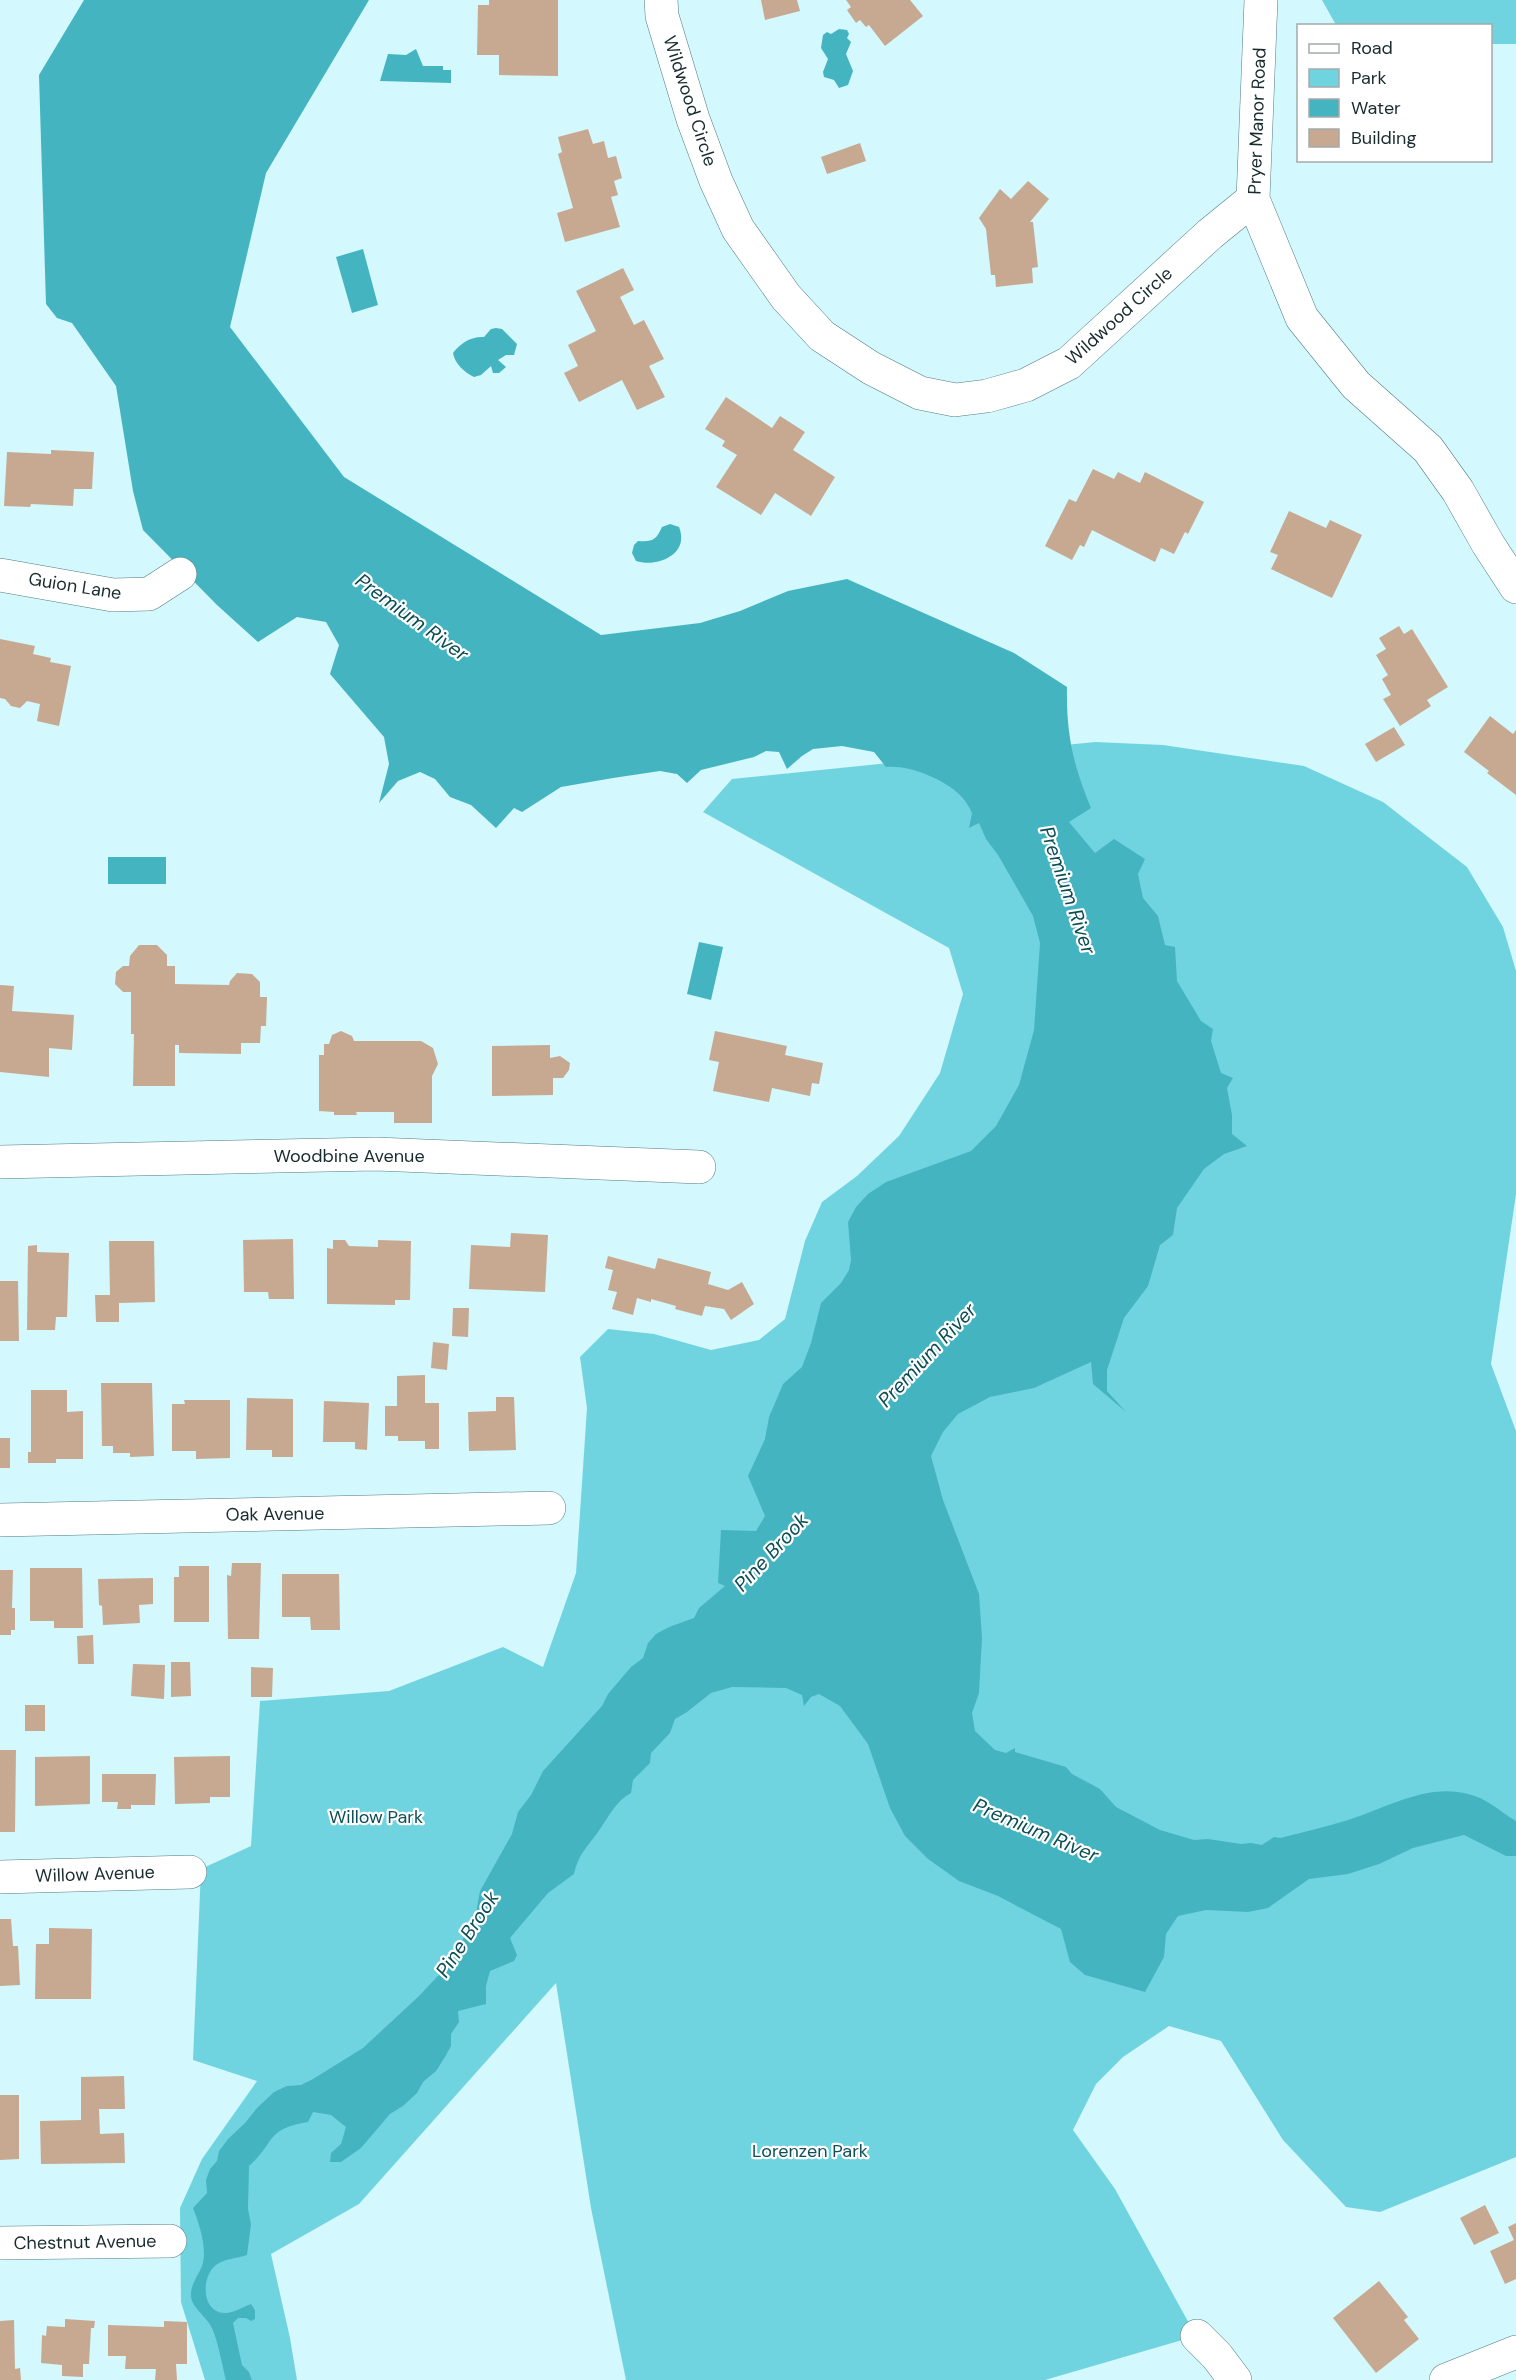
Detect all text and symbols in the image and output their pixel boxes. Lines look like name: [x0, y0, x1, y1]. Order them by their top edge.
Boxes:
legend: [1297, 24, 1492, 162]
street label: Wildwood Circle: [658, 33, 722, 169]
text: Road: [1351, 36, 1393, 60]
street label: Pryer Manor Road: [1242, 47, 1272, 195]
text: Park: [1351, 66, 1387, 90]
text: Water: [1351, 96, 1401, 120]
text: Building: [1351, 126, 1416, 150]
street label: Wildwood Circle: [1060, 262, 1178, 370]
street label: Guion Lane: [27, 567, 123, 605]
water label: Premium River: [350, 567, 474, 667]
water label: Premium River: [1034, 823, 1102, 958]
street label: Woodbine Avenue: [273, 1144, 425, 1168]
water label: Premium River: [872, 1297, 982, 1413]
street label: Oak Avenue: [225, 1501, 325, 1527]
water label: Pine Brook: [728, 1507, 814, 1597]
water label: Premium River: [969, 1792, 1103, 1868]
park label: Willow Park: [329, 1805, 423, 1829]
street label: Willow Avenue: [35, 1860, 155, 1888]
water label: Pine Brook: [429, 1885, 505, 1982]
park label: Lorenzen Park: [752, 2139, 868, 2163]
street label: Chestnut Avenue: [13, 2229, 157, 2255]

